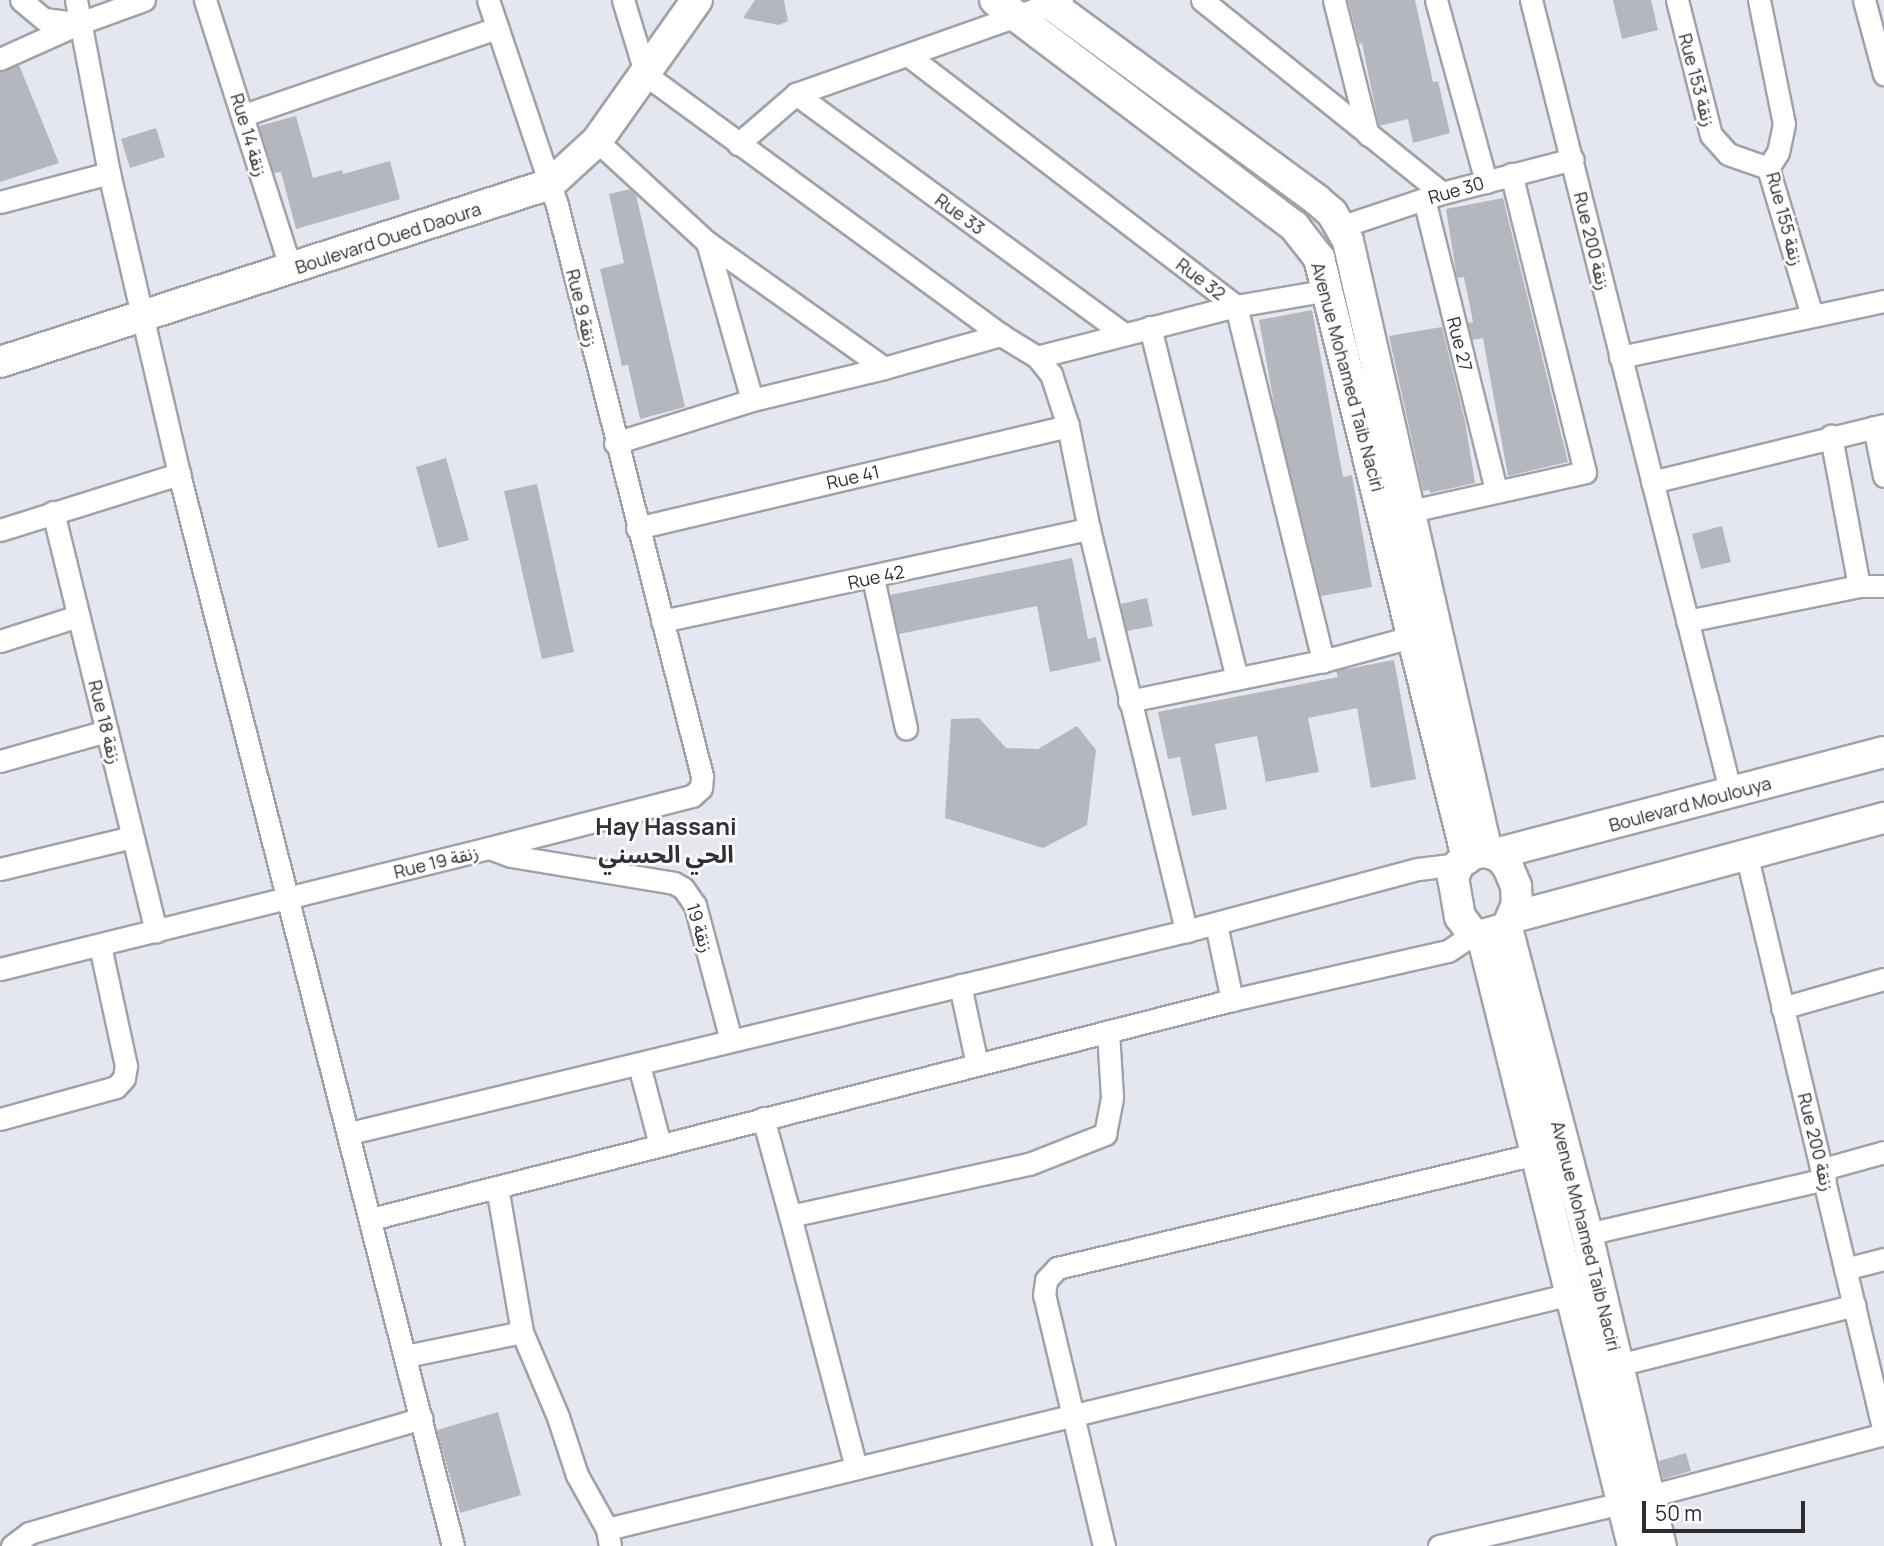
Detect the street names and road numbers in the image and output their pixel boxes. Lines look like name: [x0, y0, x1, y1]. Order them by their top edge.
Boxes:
street label: Rue 153 زنقة: [1674, 31, 1720, 129]
street label: Rue 14 زنقة: [226, 91, 272, 179]
street label: Rue 155 زنقة: [1762, 170, 1808, 268]
street label: Rue 30: [1426, 172, 1486, 208]
street label: Rue 33: [931, 189, 989, 239]
street label: Rue 200 زنقة: [1569, 190, 1615, 292]
street label: Boulevard Oued Daoura: [292, 198, 484, 278]
street label: Rue 32: [1172, 253, 1230, 305]
street label: Avenue Mohamed Taib Naciri: [1307, 260, 1389, 494]
street label: Rue 9 زنقة: [562, 267, 602, 349]
street label: Rue 27: [1443, 314, 1477, 374]
street label: Rue 41: [824, 460, 882, 494]
street label: Rue 42: [846, 561, 906, 593]
street label: Rue 18 زنقة: [84, 678, 126, 766]
street label: Boulevard Moulouya: [1607, 772, 1773, 836]
street label: Rue 19 زنقة: [391, 841, 481, 883]
street label: 19 زنقة: [682, 901, 718, 955]
street label: Rue 200 زنقة: [1793, 1091, 1839, 1193]
street label: Avenue Mohamed Taib Naciri: [1547, 1119, 1625, 1353]

